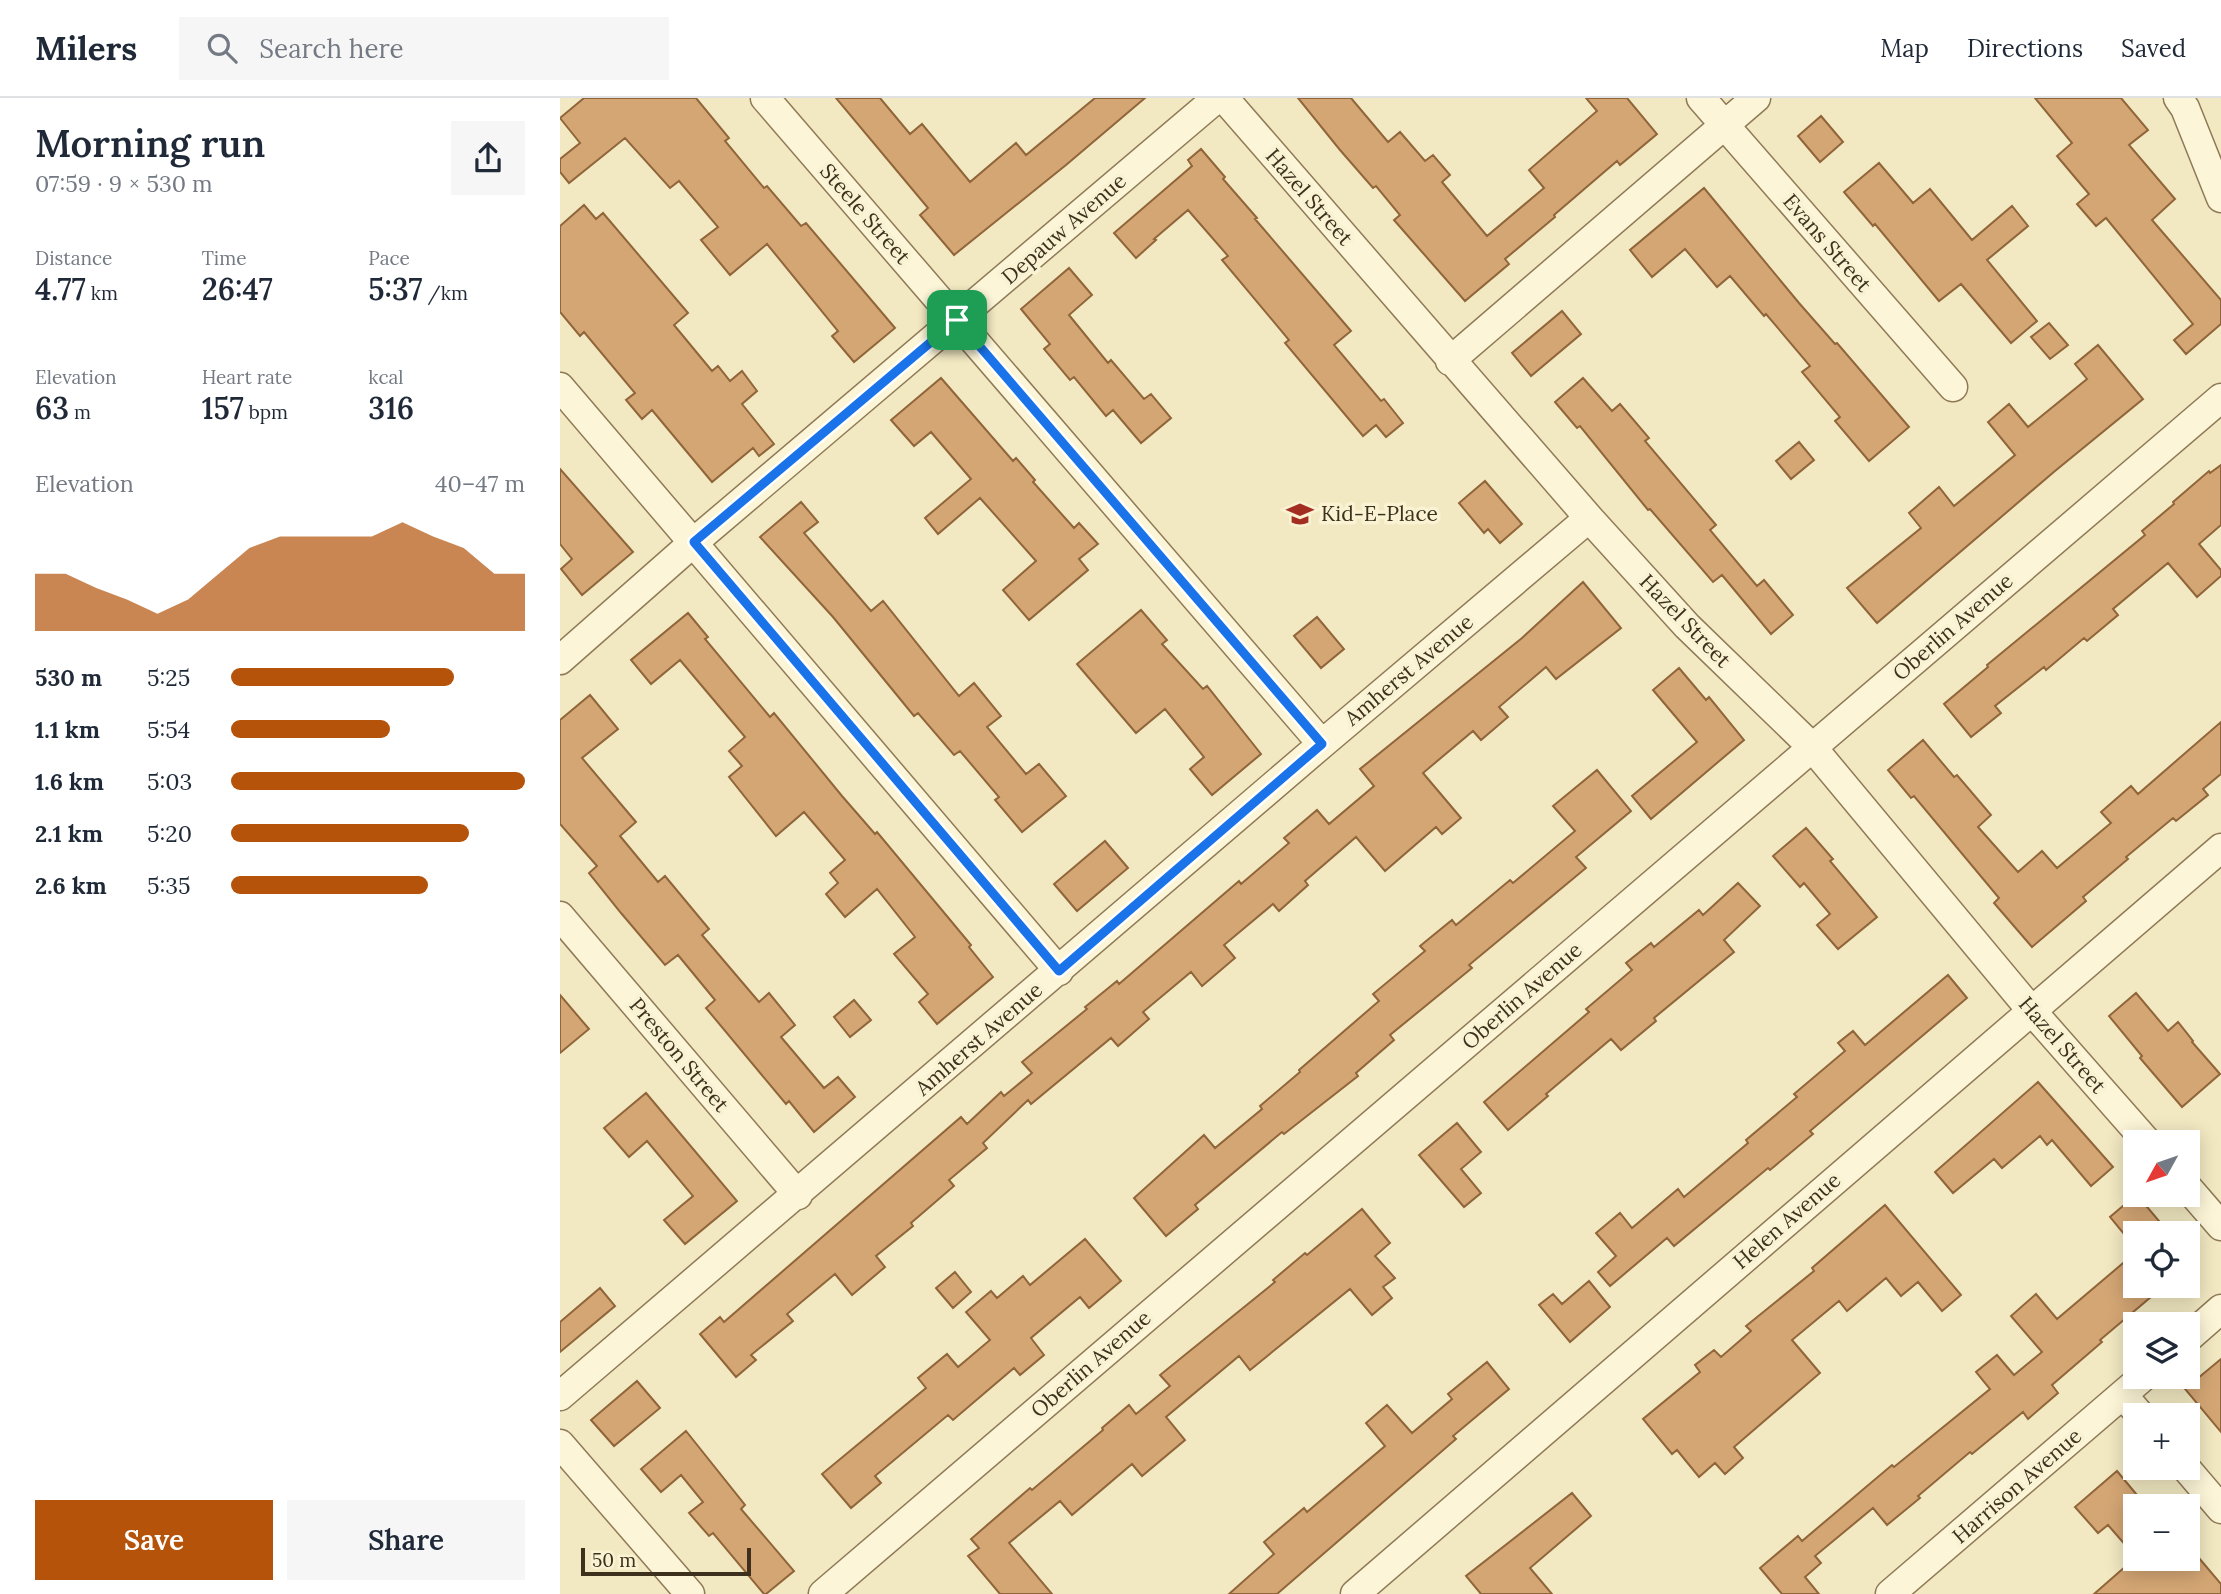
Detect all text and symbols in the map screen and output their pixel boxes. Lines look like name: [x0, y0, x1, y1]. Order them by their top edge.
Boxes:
search box: [179, 17, 669, 80]
text: Milers: [35, 27, 137, 69]
icon: search: [203, 29, 241, 67]
text: Search here: [259, 32, 404, 65]
text: Map: [1880, 33, 1929, 64]
text: Directions: [1967, 33, 2083, 64]
text: Saved: [2121, 33, 2186, 64]
text: Morning run: [35, 119, 265, 167]
button: share: [451, 121, 525, 195]
street label: Hazel Street: [1260, 143, 1359, 251]
street label: Steele Street: [814, 158, 917, 270]
street label: Depauw Avenue: [996, 167, 1132, 290]
text: 07:59 · 9 × 530 m: [35, 169, 213, 198]
street label: Evans Street: [1777, 188, 1878, 298]
text: Distance: [35, 246, 112, 270]
text: Time: [202, 246, 246, 270]
text: Pace: [368, 246, 410, 270]
text: 4.77: [35, 270, 86, 308]
text: 26:47: [202, 270, 273, 308]
text: 5:37: [368, 270, 423, 308]
text: km: [86, 281, 118, 305]
text: /km: [423, 281, 468, 305]
pin: [927, 290, 987, 350]
icon: arrive: [938, 301, 976, 339]
text: Elevation: [35, 365, 117, 389]
text: Heart rate: [202, 365, 292, 389]
text: kcal: [368, 365, 403, 389]
text: 63: [35, 389, 69, 427]
text: 157: [202, 389, 244, 427]
text: 316: [368, 389, 414, 427]
text: m: [69, 400, 91, 424]
text: bpm: [244, 400, 288, 424]
text: Elevation: [35, 469, 134, 498]
text: 40–47 m: [435, 469, 525, 498]
school or university icon: Kid-E-Place: [1285, 499, 1315, 529]
place label: Kid-E-Place: [1321, 500, 1438, 527]
street label: Oberlin Avenue: [1887, 567, 2018, 686]
street label: Hazel Street: [1634, 568, 1737, 674]
street label: Amherst Avenue: [1338, 608, 1478, 732]
text: 530 m: [35, 663, 102, 692]
text: 5:25: [147, 663, 190, 692]
text: 1.1 km: [35, 715, 100, 744]
text: 5:54: [147, 715, 190, 744]
text: 1.6 km: [35, 767, 104, 796]
text: 5:03: [147, 767, 192, 796]
text: 2.1 km: [35, 819, 103, 848]
text: 5:20: [147, 819, 192, 848]
text: 2.6 km: [35, 871, 107, 900]
text: 5:35: [147, 871, 191, 900]
street label: Oberlin Avenue: [1456, 936, 1587, 1055]
street label: Amherst Avenue: [909, 976, 1048, 1102]
street label: Hazel Street: [2013, 991, 2112, 1099]
street label: Preston Street: [624, 992, 736, 1118]
north arrow: [2123, 1130, 2200, 1208]
map controls: [2123, 1130, 2200, 1571]
street label: Helen Avenue: [1727, 1166, 1846, 1275]
button: locate: [2123, 1221, 2200, 1298]
street label: Oberlin Avenue: [1025, 1304, 1156, 1423]
button: layers: [2123, 1312, 2200, 1389]
button: +: [2123, 1403, 2200, 1480]
street label: Harrison Avenue: [1946, 1422, 2087, 1549]
button: −: [2123, 1494, 2200, 1571]
button: Save: [35, 1500, 273, 1580]
button: Share: [287, 1500, 525, 1580]
scale bar: [581, 1545, 751, 1577]
text: 50 m: [592, 1548, 636, 1572]

